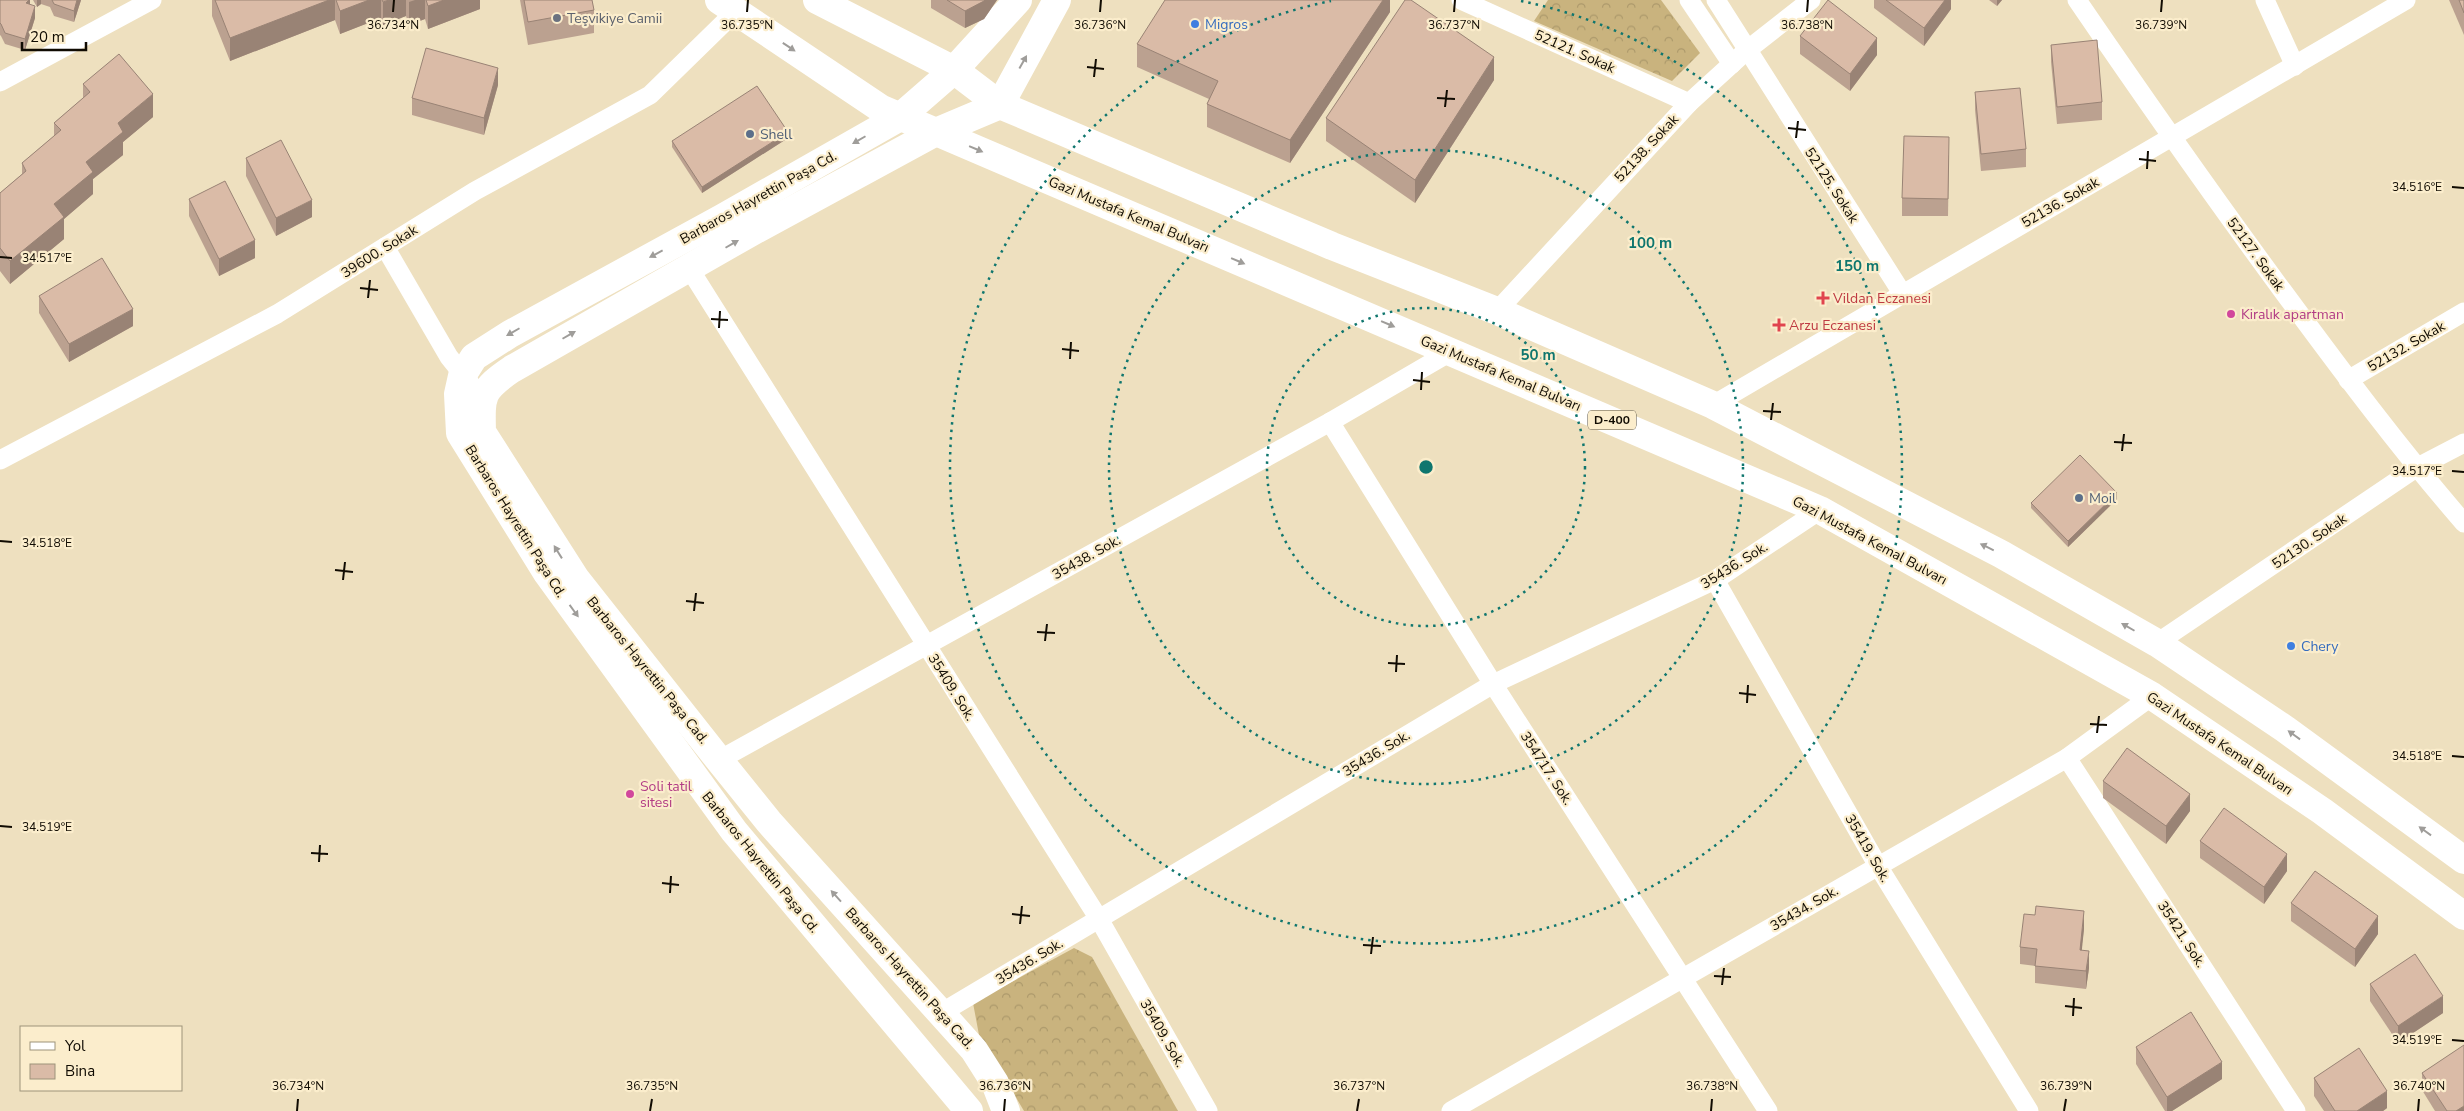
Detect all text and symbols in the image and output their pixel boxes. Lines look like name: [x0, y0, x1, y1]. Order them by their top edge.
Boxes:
place label: Teşvikiye Camii: [567, 9, 662, 28]
marker: Teşvikiye Camii: [551, 12, 563, 24]
place label: Migros: [1205, 15, 1248, 34]
text: 36.734°N: [367, 17, 419, 33]
text: 36.735°N: [721, 17, 773, 33]
text: 36.736°N: [1074, 17, 1126, 33]
text: 36.737°N: [1428, 17, 1480, 33]
text: 36.738°N: [1781, 17, 1833, 33]
text: 36.739°N: [2135, 17, 2187, 33]
marker: Migros: [1189, 18, 1201, 30]
scale bar: [22, 20, 86, 52]
street label: 52121. Sokak: [1531, 25, 1619, 78]
text: 20 m: [30, 27, 65, 47]
one-way arrow: [782, 42, 795, 51]
one-way arrow: [1019, 55, 1028, 69]
street label: 52138. Sokak: [1610, 109, 1683, 186]
place label: Shell: [760, 125, 793, 144]
marker: Shell: [744, 128, 756, 140]
one-way arrow: [852, 136, 865, 145]
street label: 52125. Sokak: [1800, 144, 1864, 228]
street label: Barbaros Hayrettin Paşa Cd.: [676, 146, 840, 249]
one-way arrow: [969, 146, 983, 154]
street label: Gazi Mustafa Kemal Bulvarı: [1046, 172, 1212, 257]
street label: 52136. Sokak: [2018, 172, 2103, 232]
text: 34.516°E: [2392, 179, 2442, 195]
street label: 52127. Sokak: [2222, 214, 2289, 296]
street label: 39600. Sokak: [338, 220, 422, 282]
text: 100 m: [1628, 233, 1672, 253]
one-way arrow: [725, 239, 738, 248]
text: 34.517°E: [22, 250, 72, 266]
one-way arrow: [649, 250, 663, 258]
text: 150 m: [1835, 256, 1879, 276]
one-way arrow: [1231, 258, 1246, 266]
place label: Vildan Eczanesi: [1832, 289, 1931, 308]
marker: Vildan Eczanesi: [1817, 292, 1829, 304]
place label: Kiralık apartman: [2241, 305, 2344, 324]
marker: Kiralık apartman: [2225, 308, 2237, 320]
place label: Arzu Eczanesi: [1789, 316, 1876, 335]
street label: 52132. Sokak: [2364, 316, 2449, 376]
marker: Arzu Eczanesi: [1773, 319, 1785, 331]
one-way arrow: [1381, 321, 1395, 329]
one-way arrow: [507, 327, 520, 336]
one-way arrow: [563, 331, 576, 340]
street label: Gazi Mustafa Kemal Bulvarı: [1418, 331, 1584, 416]
text: 50 m: [1520, 345, 1556, 365]
road number: D-400: [1588, 410, 1636, 430]
street label: Barbaros Hayrettin Paşa Cd.: [461, 441, 570, 601]
centre of rings: [1417, 458, 1435, 476]
text: 34.517°E: [2392, 463, 2442, 479]
place label: Moil: [2089, 489, 2117, 508]
street label: Gazi Mustafa Kemal Bulvarı: [1789, 492, 1950, 589]
marker: Moil: [2073, 492, 2085, 504]
street label: 52130. Sokak: [2268, 509, 2351, 573]
street label: 35438. Sok.: [1049, 531, 1124, 584]
text: 34.518°E: [22, 535, 72, 551]
street label: 35436. Sok.: [1697, 537, 1771, 593]
one-way arrow: [1980, 543, 1994, 551]
one-way arrow: [554, 545, 563, 559]
street label: Barbaros Hayrettin Paşa Cad.: [582, 593, 713, 748]
one-way arrow: [569, 604, 579, 617]
one-way arrow: [2122, 622, 2135, 631]
place label: Chery: [2301, 637, 2339, 656]
marker: Chery: [2285, 640, 2297, 652]
street label: 35409. Sok.: [924, 650, 980, 724]
street label: Gazi Mustafa Kemal Bulvarı: [2143, 687, 2297, 800]
street label: 35436. Sok.: [1339, 726, 1414, 781]
street label: 354717. Sok.: [1516, 728, 1577, 809]
one-way arrow: [2287, 730, 2300, 740]
text: 34.518°E: [2392, 748, 2442, 764]
place label: Soli tatil sitesi: [640, 777, 693, 812]
marker: Soli tatil sitesi: [624, 788, 636, 800]
street label: Barbaros Hayrettin Paşa Cd.: [698, 788, 824, 937]
street label: 35419. Sok.: [1840, 811, 1895, 886]
text: 34.519°E: [22, 819, 72, 835]
one-way arrow: [2418, 826, 2432, 836]
street label: 35434. Sok.: [1767, 881, 1842, 936]
one-way arrow: [830, 891, 842, 903]
street label: 35421. Sok.: [2153, 897, 2210, 971]
street label: Barbaros Hayrettin Paşa Cad.: [841, 904, 978, 1053]
street label: 35436. Sok.: [992, 934, 1067, 989]
street label: 35409. Sok.: [1135, 996, 1190, 1071]
legend: [20, 1026, 182, 1091]
text: 34.519°E: [2392, 1032, 2442, 1048]
text: Yol: [64, 1036, 86, 1056]
text: Bina: [65, 1061, 95, 1081]
text: 36.734°N: [272, 1078, 324, 1094]
text: 36.735°N: [626, 1078, 678, 1094]
text: 36.736°N: [979, 1078, 1031, 1094]
text: 36.737°N: [1333, 1078, 1385, 1094]
text: 36.738°N: [1686, 1078, 1738, 1094]
text: 36.739°N: [2040, 1078, 2092, 1094]
text: 36.740°N: [2393, 1078, 2445, 1094]

